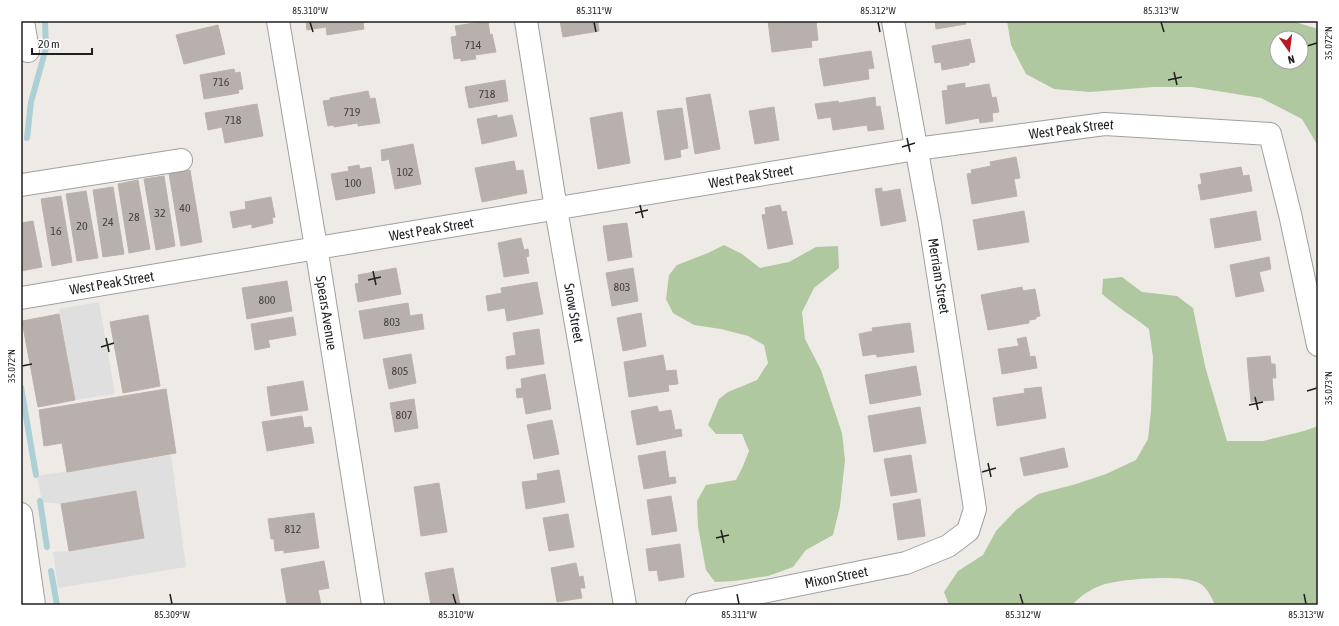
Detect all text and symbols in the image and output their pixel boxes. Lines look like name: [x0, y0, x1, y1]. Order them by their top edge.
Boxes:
text: 85.310°W: [292, 5, 328, 16]
text: 85.311°W: [576, 5, 612, 16]
text: 85.312°W: [860, 5, 896, 16]
text: 85.313°W: [1143, 5, 1179, 16]
text: 35.072°N: [1323, 26, 1334, 60]
scale bar: [32, 30, 92, 56]
north arrow: [1269, 30, 1309, 70]
text: 20 m: [38, 37, 60, 51]
house number: 714: [465, 38, 482, 52]
text: N: [1287, 53, 1296, 66]
house number: 716: [213, 75, 230, 89]
house number: 718: [479, 87, 496, 101]
house number: 719: [344, 105, 361, 119]
house number: 718: [225, 113, 242, 127]
street label: West Peak Street: [1028, 116, 1114, 142]
street label: West Peak Street: [707, 161, 794, 191]
house number: 102: [397, 165, 413, 179]
house number: 100: [345, 176, 362, 190]
house number: 40: [179, 201, 191, 215]
house number: 32: [154, 206, 166, 220]
house number: 28: [128, 210, 140, 224]
street label: West Peak Street: [388, 214, 475, 244]
house number: 24: [102, 215, 114, 229]
house number: 20: [76, 219, 88, 233]
house number: 16: [50, 224, 62, 238]
street label: Merriam Street: [925, 237, 953, 315]
street label: West Peak Street: [68, 268, 155, 298]
street label: Spears Avenue: [313, 275, 340, 351]
house number: 803: [614, 280, 630, 294]
street label: Snow Street: [561, 282, 587, 344]
house number: 800: [259, 293, 276, 307]
house number: 803: [384, 315, 400, 329]
text: 35.072°N: [6, 349, 17, 383]
house number: 805: [392, 364, 408, 378]
text: 35.073°N: [1323, 371, 1334, 405]
house number: 807: [396, 408, 413, 422]
house number: 812: [285, 522, 301, 536]
street label: Mixon Street: [803, 563, 869, 591]
text: 85.309°W: [154, 609, 190, 620]
text: 85.310°W: [438, 609, 474, 620]
text: 85.311°W: [721, 609, 757, 620]
text: 85.312°W: [1005, 609, 1041, 620]
text: 85.313°W: [1288, 609, 1324, 620]

